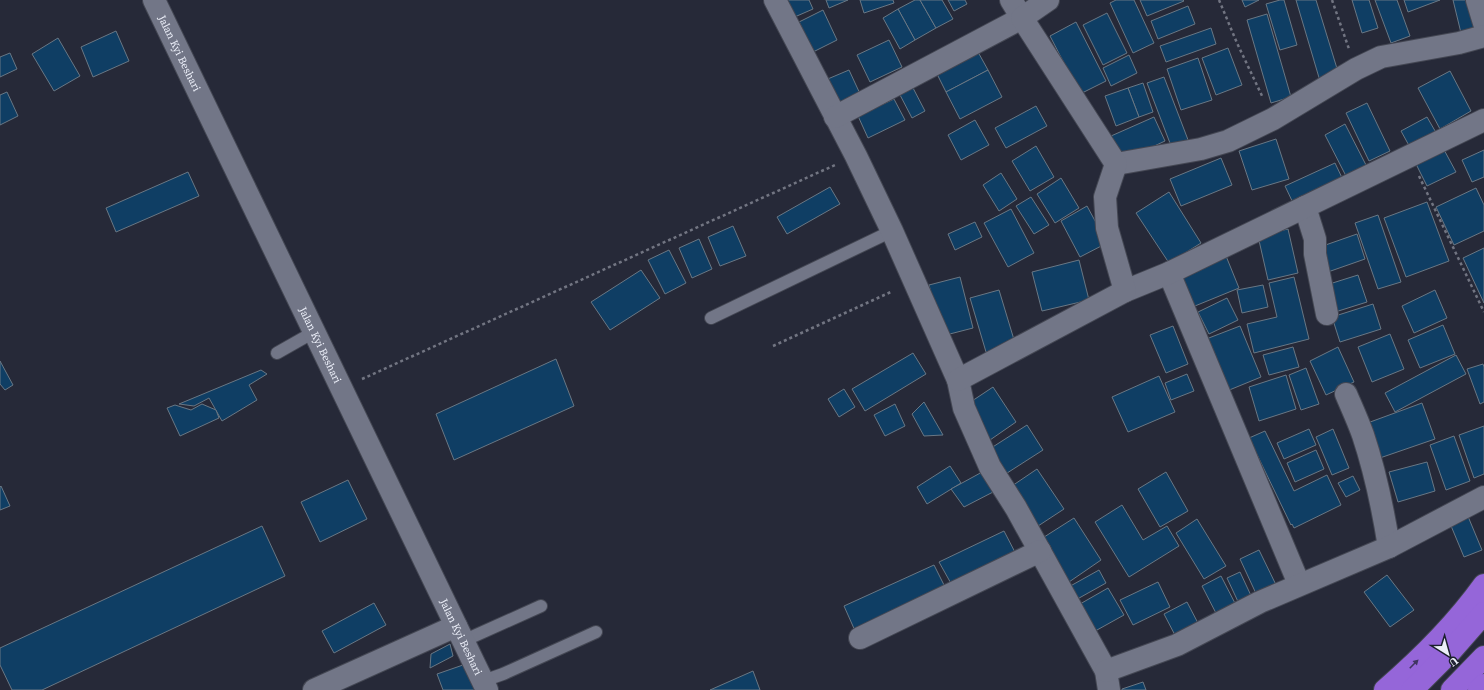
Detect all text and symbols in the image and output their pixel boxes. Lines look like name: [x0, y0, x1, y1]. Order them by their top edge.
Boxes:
street label: Jalan Kyi Beshari: [154, 12, 204, 94]
street label: Jalan Kyi Beshari: [295, 303, 345, 386]
street label: Jalan Kyi Beshari: [436, 595, 486, 677]
north arrow: [1428, 634, 1468, 674]
text: U: [1446, 653, 1461, 670]
one-way arrow: [1409, 659, 1419, 669]

